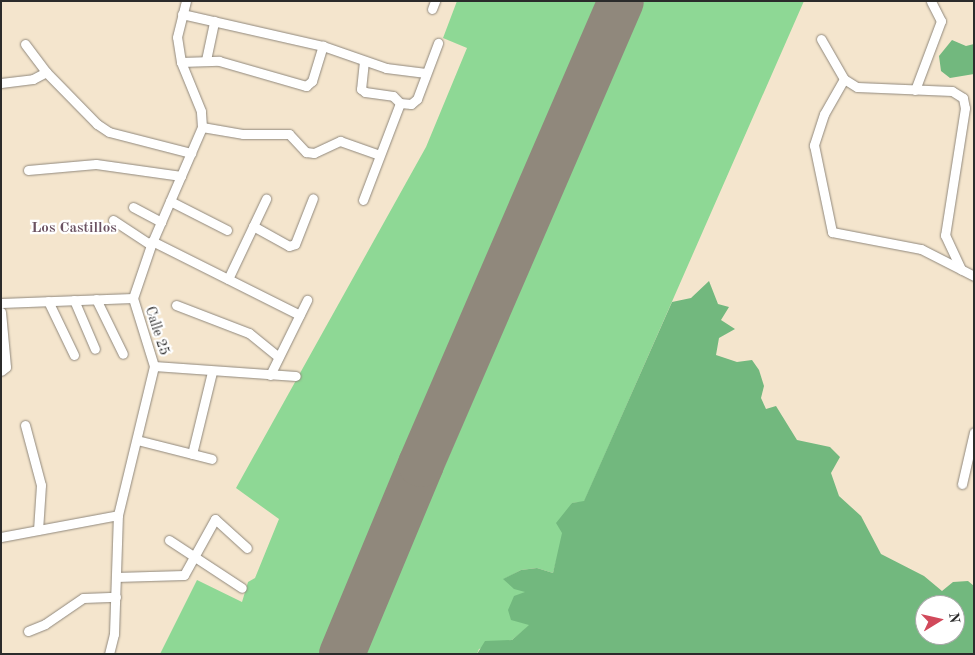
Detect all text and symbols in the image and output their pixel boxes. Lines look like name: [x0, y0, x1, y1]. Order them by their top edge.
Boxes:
district label: Los Castillos: [31, 220, 117, 238]
street label: Calle 25: [141, 304, 173, 358]
north arrow: [915, 595, 965, 645]
text: N: [946, 611, 962, 624]

